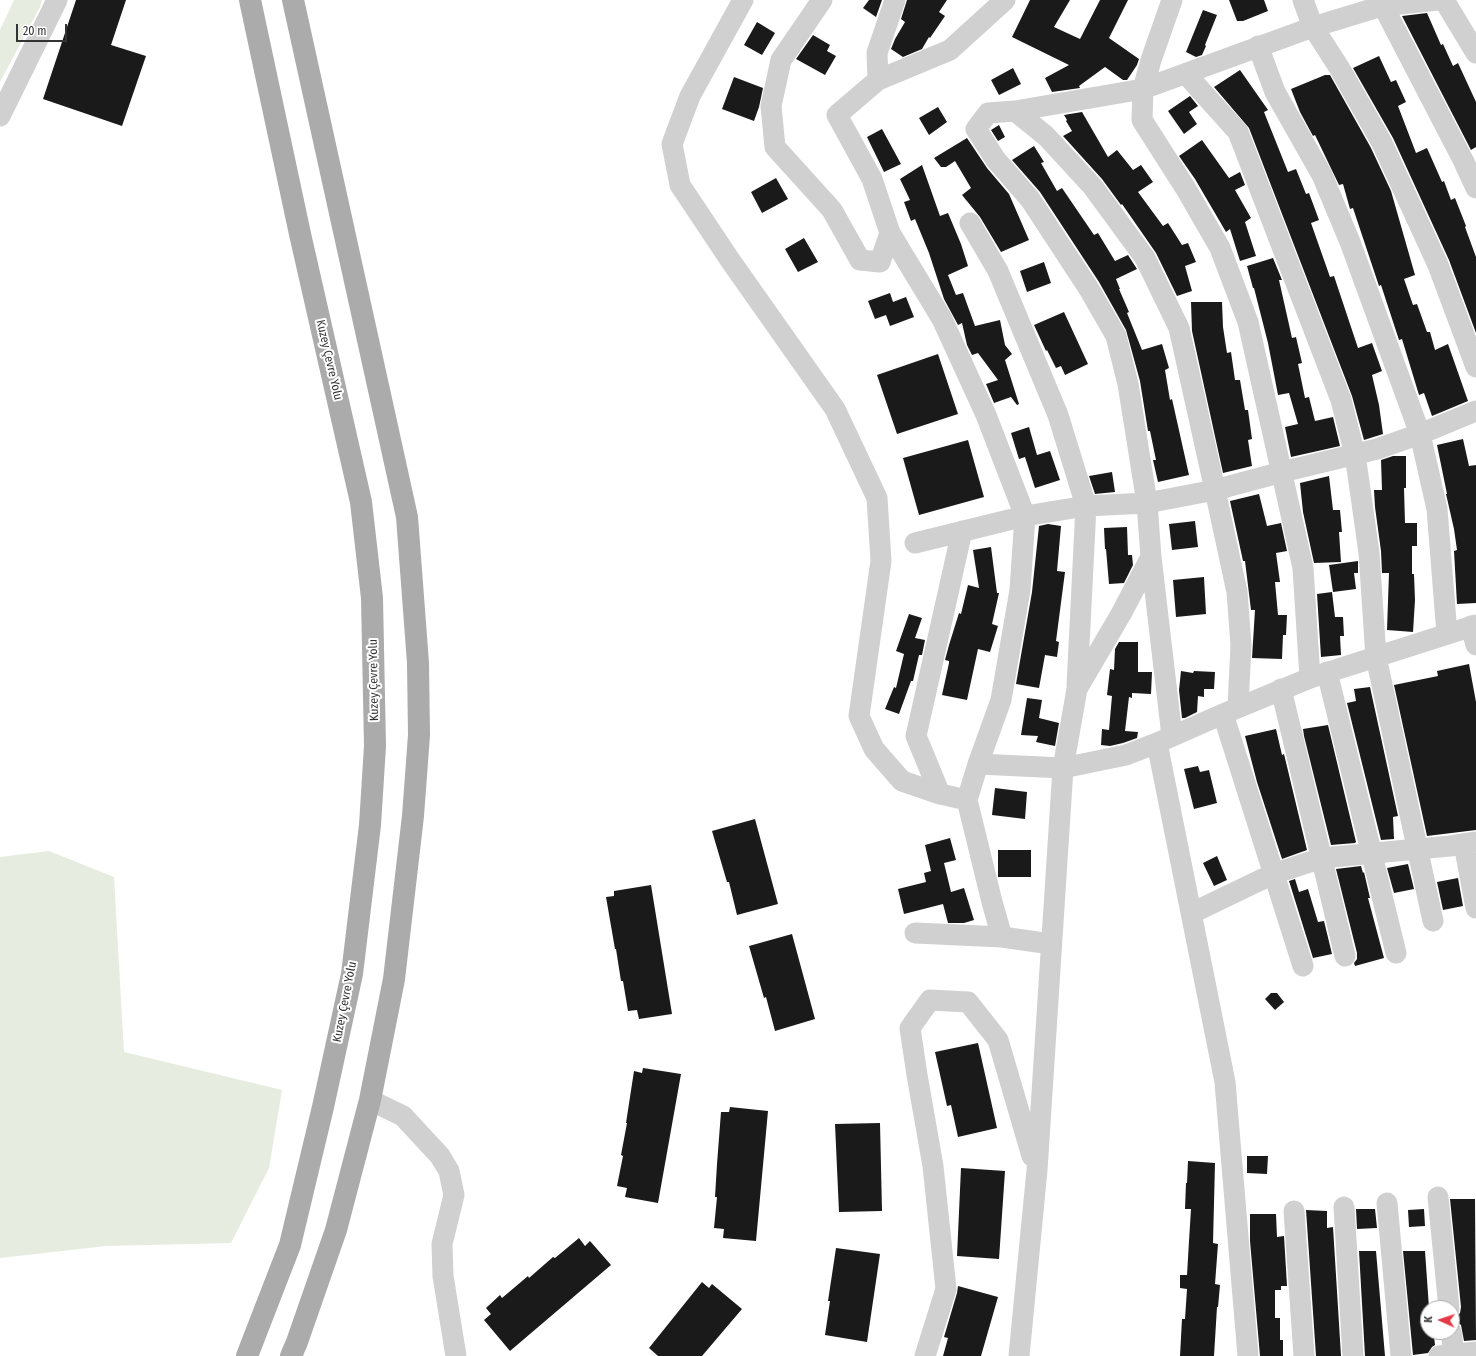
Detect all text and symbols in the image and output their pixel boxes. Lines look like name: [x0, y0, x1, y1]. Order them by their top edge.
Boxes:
scale bar: [18, 16, 69, 42]
text: 20 m: [23, 24, 47, 38]
street label: Kuzey Çevre Yolu: [313, 318, 345, 402]
street label: Kuzey Çevre Yolu: [366, 639, 382, 721]
street label: Kuzey Çevre Yolu: [330, 960, 360, 1044]
north arrow: [1420, 1300, 1460, 1340]
text: K: [1422, 1316, 1435, 1323]

